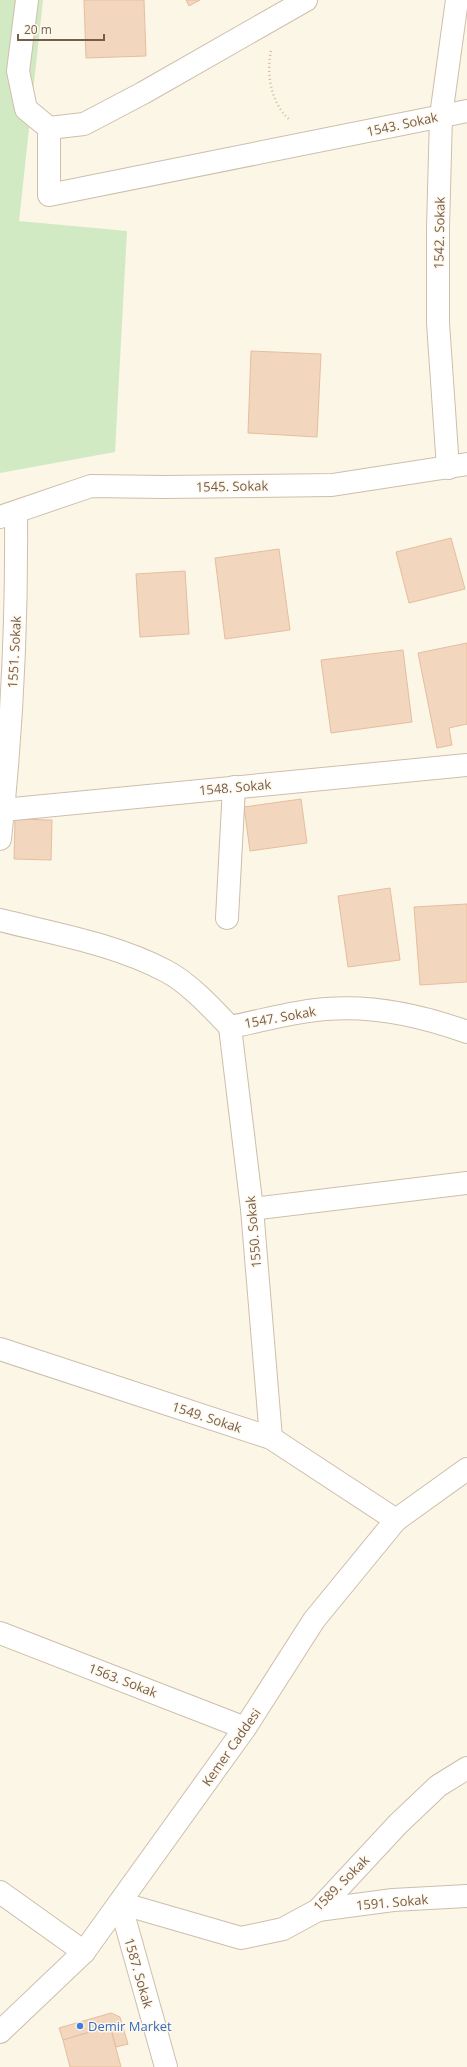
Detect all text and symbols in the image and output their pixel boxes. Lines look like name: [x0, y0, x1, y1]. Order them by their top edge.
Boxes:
scale bar: [18, 16, 104, 42]
text: 20 m: [24, 21, 52, 38]
street label: 1543. Sokak: [365, 108, 439, 140]
street label: 1542. Sokak: [429, 197, 449, 269]
street label: 1545. Sokak: [196, 476, 268, 496]
street label: 1551. Sokak: [3, 615, 25, 689]
street label: 1548. Sokak: [198, 775, 272, 799]
street label: 1547. Sokak: [243, 1002, 317, 1032]
street label: 1550. Sokak: [241, 1195, 265, 1269]
street label: 1549. Sokak: [170, 1397, 244, 1437]
street label: 1563. Sokak: [86, 1659, 160, 1701]
street label: Kemer Caddesi: [197, 1704, 265, 1790]
street label: 1589. Sokak: [309, 1851, 373, 1915]
street label: 1591. Sokak: [355, 1890, 429, 1914]
street label: 1587. Sokak: [120, 1936, 158, 2010]
place label: Demir Market: [88, 2017, 172, 2035]
marker: Demir Market: [75, 2021, 85, 2031]

